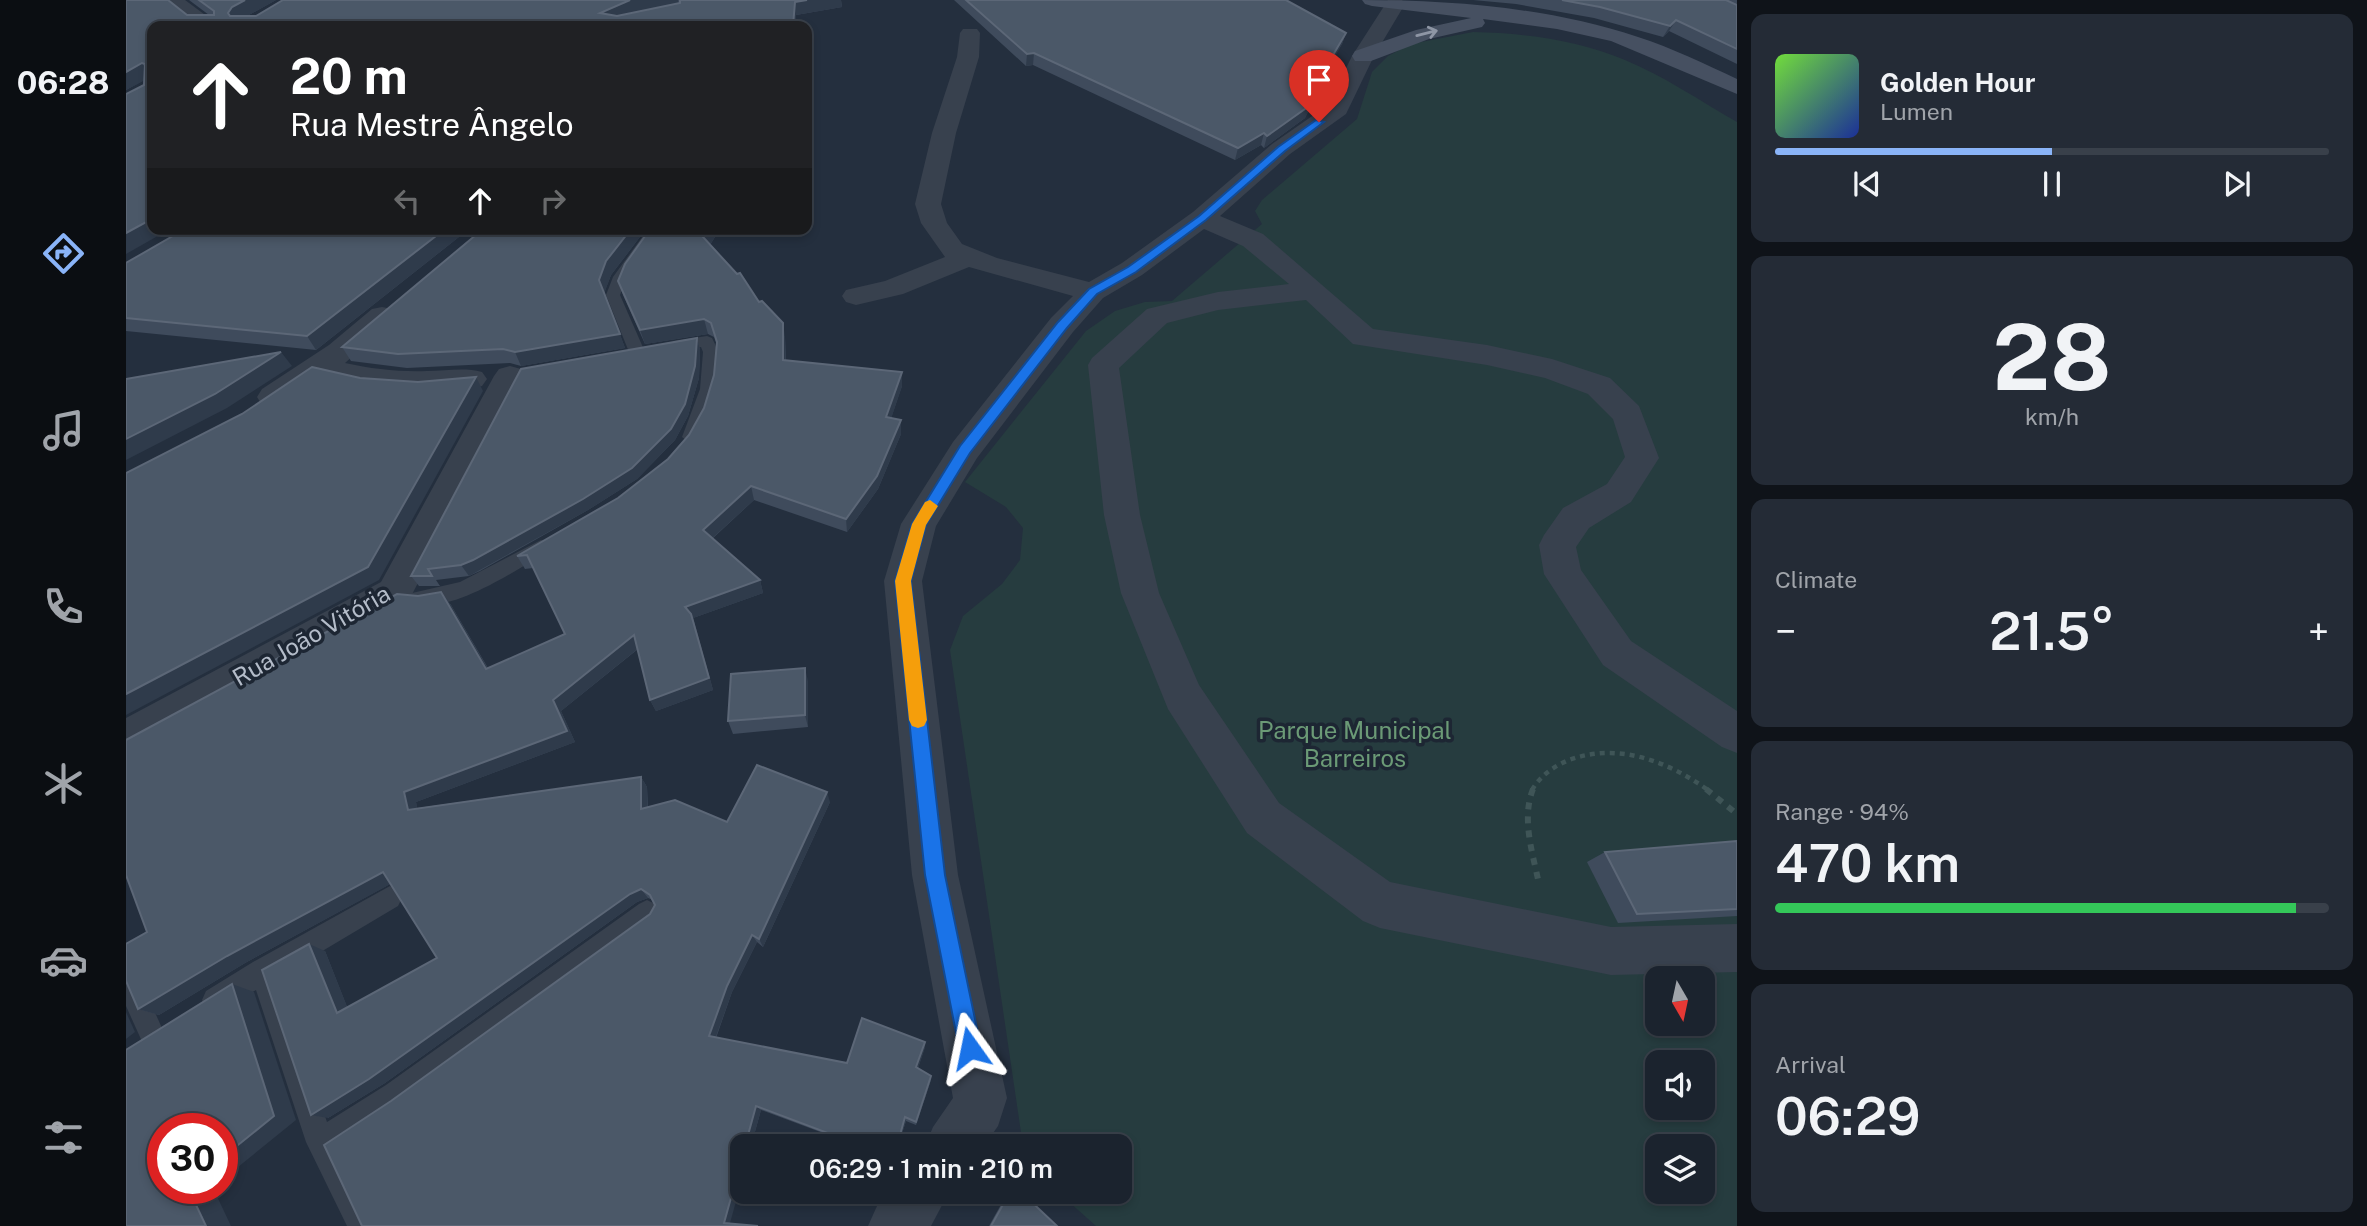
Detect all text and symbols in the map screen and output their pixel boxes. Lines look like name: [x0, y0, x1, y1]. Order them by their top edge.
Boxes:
one-way arrow: [1415, 26, 1438, 39]
text: 20 m: [290, 47, 408, 105]
icon: ahead: [175, 49, 266, 140]
pin: [1289, 50, 1349, 122]
icon: arrive: [1300, 61, 1338, 99]
text: 06:28: [17, 64, 109, 101]
text: Golden Hour: [1880, 67, 2035, 98]
text: Lumen: [1880, 98, 1953, 125]
text: Rua Mestre Ângelo: [290, 106, 573, 143]
icon: previous: [1848, 165, 1886, 203]
icon: pause: [2033, 165, 2071, 203]
icon: next: [2218, 165, 2256, 203]
icon: left: [388, 182, 426, 220]
icon: ahead: [461, 182, 499, 220]
icon: right: [534, 182, 572, 220]
icon: directions: [39, 229, 88, 278]
text: 28: [1993, 304, 2111, 410]
text: km/h: [2025, 403, 2079, 430]
icon: music: [39, 406, 88, 455]
text: Climate: [1775, 566, 1857, 593]
street label: Rua João Vitória: [227, 579, 395, 691]
icon: phone: [39, 582, 88, 631]
text: 21.5°: [1989, 601, 2115, 662]
text: −: [1775, 609, 1796, 654]
text: +: [2308, 609, 2329, 654]
park label: Parque Municipal Barreiros: [1258, 716, 1452, 772]
icon: climate: [39, 759, 88, 808]
text: Range · 94%: [1775, 798, 1909, 825]
text: 470 km: [1775, 833, 1960, 894]
icon: car: [39, 936, 88, 985]
north arrow: [1645, 966, 1715, 1036]
map controls: [1645, 966, 1715, 1204]
position arrow: [933, 1011, 1007, 1085]
button: sound: [1645, 1050, 1715, 1120]
text: Arrival: [1775, 1051, 1846, 1078]
text: 06:29: [1775, 1086, 1921, 1147]
icon: filters: [39, 1113, 88, 1162]
speed limit sign: 30: [147, 1113, 238, 1204]
button: layers: [1645, 1134, 1715, 1204]
text: 06:29 · 1 min · 210 m: [809, 1153, 1053, 1184]

